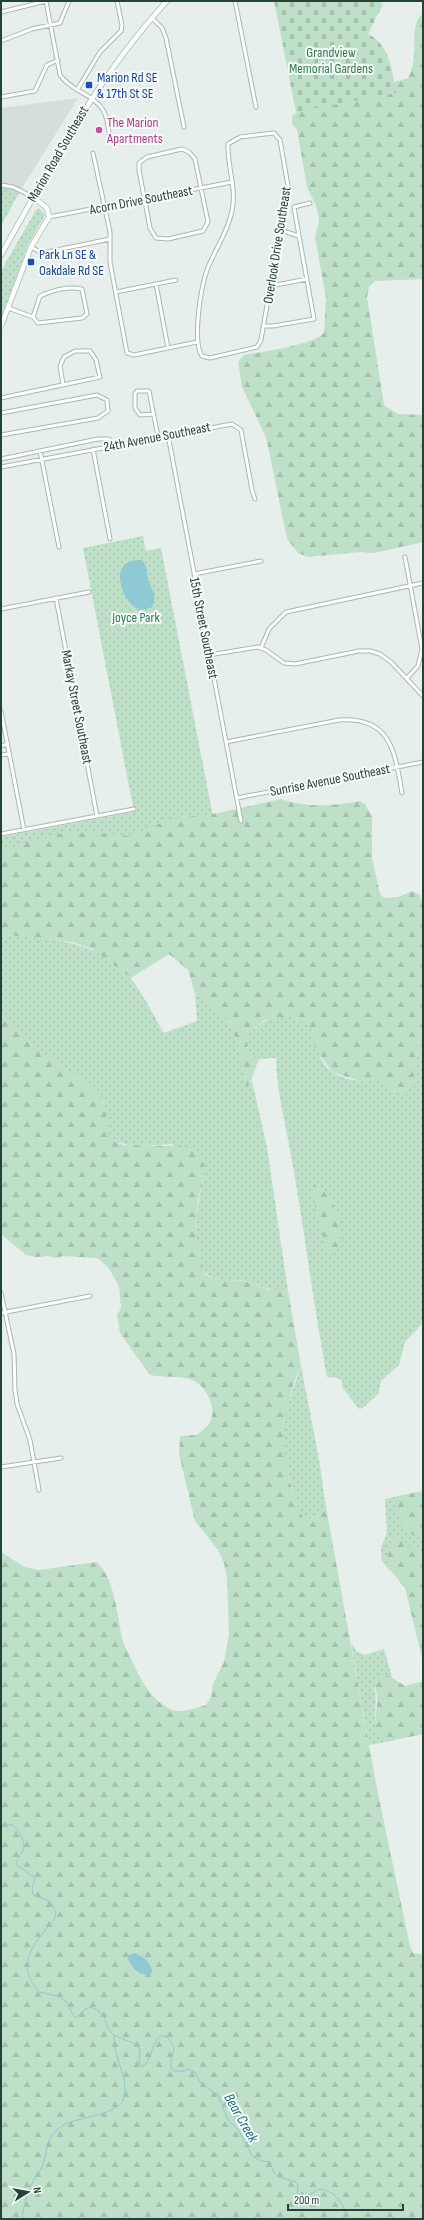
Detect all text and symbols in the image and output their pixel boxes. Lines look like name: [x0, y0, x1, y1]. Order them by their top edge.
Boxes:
park label: Grandview Memorial Gardens: [289, 44, 373, 77]
place label: Marion Rd SE & 17th St SE: [97, 69, 158, 102]
marker: Marion Rd SE & 17th St SE: [84, 80, 94, 90]
street label: Marion Road Southeast: [24, 103, 92, 205]
place label: The Marion Apartments: [106, 114, 163, 147]
marker: The Marion Apartments: [94, 125, 104, 135]
street label: Acorn Drive Southeast: [87, 182, 194, 219]
street label: Overlook Drive Southeast: [259, 185, 295, 305]
place label: Park Ln SE & Oakdale Rd SE: [39, 246, 104, 279]
marker: Park Ln SE & Oakdale Rd SE: [26, 257, 36, 267]
street label: 24th Avenue Southeast: [102, 418, 212, 456]
street label: 15th Street Southeast: [186, 576, 222, 680]
park label: Joyce Park: [111, 609, 161, 626]
street label: Markay Street Southeast: [58, 648, 96, 766]
street label: Sunrise Avenue Southeast: [268, 760, 392, 800]
water label: Bear Creek: [219, 2090, 263, 2146]
north arrow: [8, 2172, 48, 2212]
text: N: [30, 2186, 44, 2194]
scale bar: [288, 2186, 403, 2212]
text: 200 m: [294, 2193, 320, 2208]

